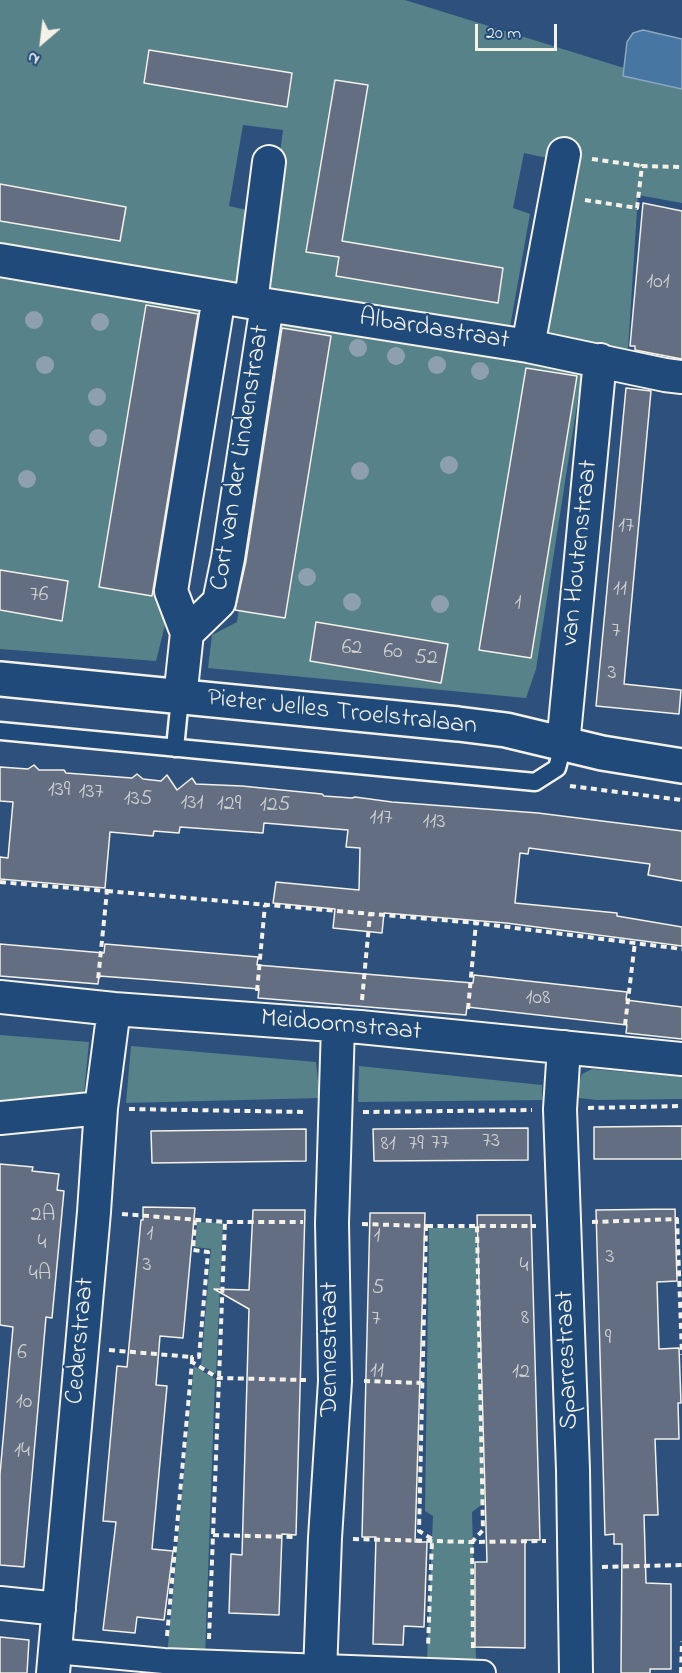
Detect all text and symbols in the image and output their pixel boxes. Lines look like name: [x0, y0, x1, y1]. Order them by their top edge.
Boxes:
north arrow: [12, 12, 72, 72]
scale bar: [478, 12, 560, 50]
text: 20 m: [486, 21, 521, 47]
text: N: [23, 45, 44, 71]
house number: 101: [646, 270, 670, 296]
street label: Albardastraat: [357, 304, 511, 358]
street label: Cort van der Lindenstraat: [206, 323, 278, 593]
street label: van Houtenstraat: [556, 458, 606, 648]
house number: 17: [618, 514, 634, 540]
house number: 11: [613, 577, 627, 603]
house number: 76: [30, 583, 48, 609]
house number: 1: [515, 591, 521, 617]
house number: 7: [611, 619, 621, 645]
house number: 62: [342, 636, 362, 662]
house number: 60: [383, 640, 403, 666]
house number: 52: [414, 646, 438, 672]
house number: 3: [607, 661, 617, 687]
street label: Pieter Jelles Troelstralaan: [206, 684, 478, 744]
house number: 139: [48, 778, 70, 804]
house number: 137: [78, 780, 104, 806]
house number: 135: [124, 787, 152, 813]
house number: 131: [180, 791, 204, 817]
house number: 129: [217, 792, 241, 818]
house number: 125: [260, 793, 290, 819]
house number: 117: [369, 806, 393, 832]
house number: 113: [422, 810, 446, 836]
house number: 108: [526, 986, 550, 1012]
street label: Meidoornstraat: [259, 1004, 423, 1050]
house number: 73: [482, 1129, 500, 1155]
house number: 77: [431, 1131, 449, 1157]
house number: 81: [380, 1132, 396, 1158]
house number: 79: [408, 1132, 424, 1158]
house number: 2A: [31, 1203, 55, 1229]
house number: 1: [147, 1222, 153, 1248]
house number: 1: [374, 1224, 380, 1250]
house number: 4: [37, 1231, 47, 1257]
house number: 3: [605, 1245, 615, 1271]
house number: 3: [142, 1253, 152, 1279]
house number: 4: [519, 1254, 529, 1280]
house number: 4A: [29, 1262, 51, 1288]
street label: Cederstraat: [61, 1276, 103, 1406]
house number: 5: [372, 1276, 384, 1302]
street label: Dennestraat: [316, 1282, 348, 1416]
street label: Sparrestraat: [551, 1290, 587, 1430]
house number: 8: [521, 1306, 529, 1332]
house number: 7: [371, 1307, 381, 1333]
house number: 9: [605, 1326, 611, 1352]
house number: 6: [17, 1341, 27, 1367]
house number: 11: [370, 1359, 384, 1385]
house number: 12: [512, 1360, 530, 1386]
house number: 10: [16, 1390, 32, 1416]
house number: 14: [14, 1439, 30, 1465]

